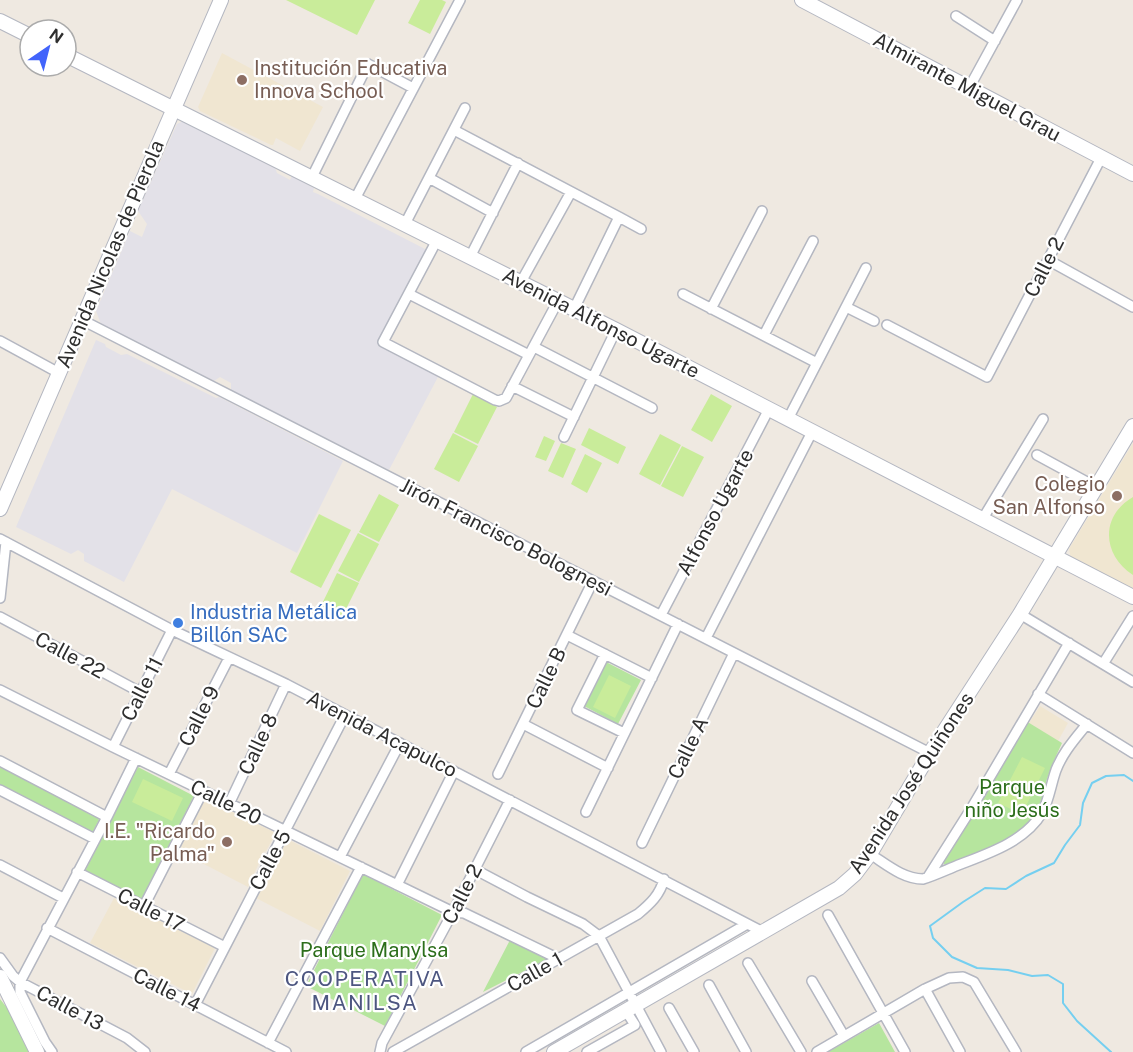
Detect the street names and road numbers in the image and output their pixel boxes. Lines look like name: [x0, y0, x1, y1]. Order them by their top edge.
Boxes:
street label: Almirante Miguel Grau: [869, 27, 1065, 147]
street label: Avenida Nicolas de Pierola: [51, 136, 169, 372]
street label: Calle 2: [1019, 233, 1069, 301]
street label: Avenida Alfonso Ugarte: [498, 263, 704, 383]
street label: Alfonso Ugarte: [672, 445, 758, 579]
street label: Jirón Francisco Bolognesi: [396, 473, 616, 601]
street label: Calle 22: [31, 627, 109, 683]
street label: Calle B: [521, 643, 571, 713]
street label: Calle 11: [116, 653, 168, 725]
street label: Calle 9: [174, 682, 224, 750]
street label: Avenida Acapulco: [303, 686, 461, 782]
street label: Avenida José Quiñones: [843, 688, 979, 878]
street label: Calle 8: [233, 709, 283, 779]
street label: Calle A: [663, 713, 713, 783]
street label: Calle 20: [186, 775, 266, 829]
street label: Calle 5: [244, 826, 296, 894]
street label: Calle 2: [437, 860, 487, 928]
street label: Calle 17: [113, 883, 189, 937]
street label: Calle 1: [503, 947, 567, 997]
street label: Calle 14: [129, 963, 205, 1017]
street label: Calle 13: [32, 980, 108, 1036]

